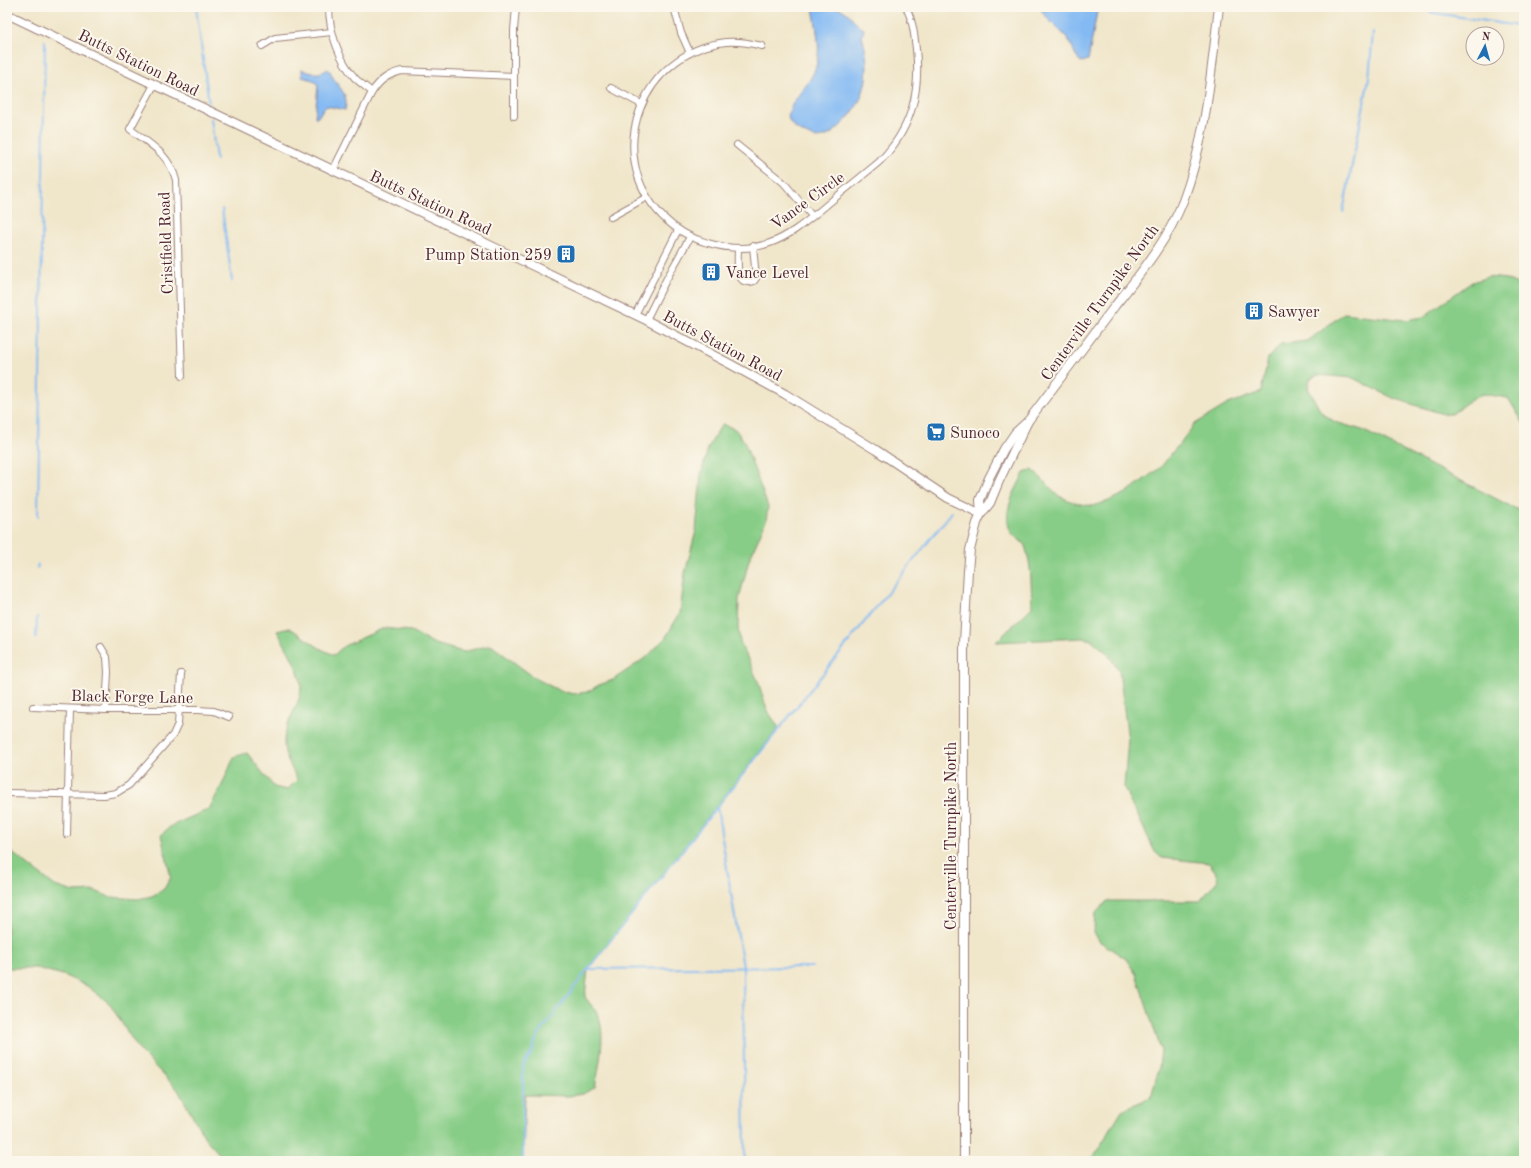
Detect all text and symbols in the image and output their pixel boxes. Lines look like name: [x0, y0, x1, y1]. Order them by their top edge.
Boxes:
north arrow: [1465, 26, 1505, 66]
street label: Butts Station Road: [75, 28, 201, 100]
text: N: [1481, 32, 1491, 44]
street label: Butts Station Road: [367, 169, 493, 239]
street label: Vance Circle: [768, 170, 848, 234]
street label: Cristfield Road: [157, 191, 177, 295]
street label: Centerville Turnpike North: [1039, 222, 1163, 384]
building icon: Pump Station 259: [555, 243, 577, 265]
place label: Pump Station 259: [425, 248, 552, 264]
building icon: Vance Level: [700, 261, 722, 283]
place label: Vance Level: [725, 266, 809, 282]
building icon: Sawyer: [1243, 300, 1265, 322]
place label: Sawyer: [1268, 305, 1320, 321]
street label: Butts Station Road: [660, 309, 784, 385]
supermarket icon: Sunoco: [925, 421, 947, 443]
place label: Sunoco: [950, 426, 1000, 442]
street label: Black Forge Lane: [71, 689, 193, 707]
street label: Centerville Turnpike North: [944, 741, 960, 930]

